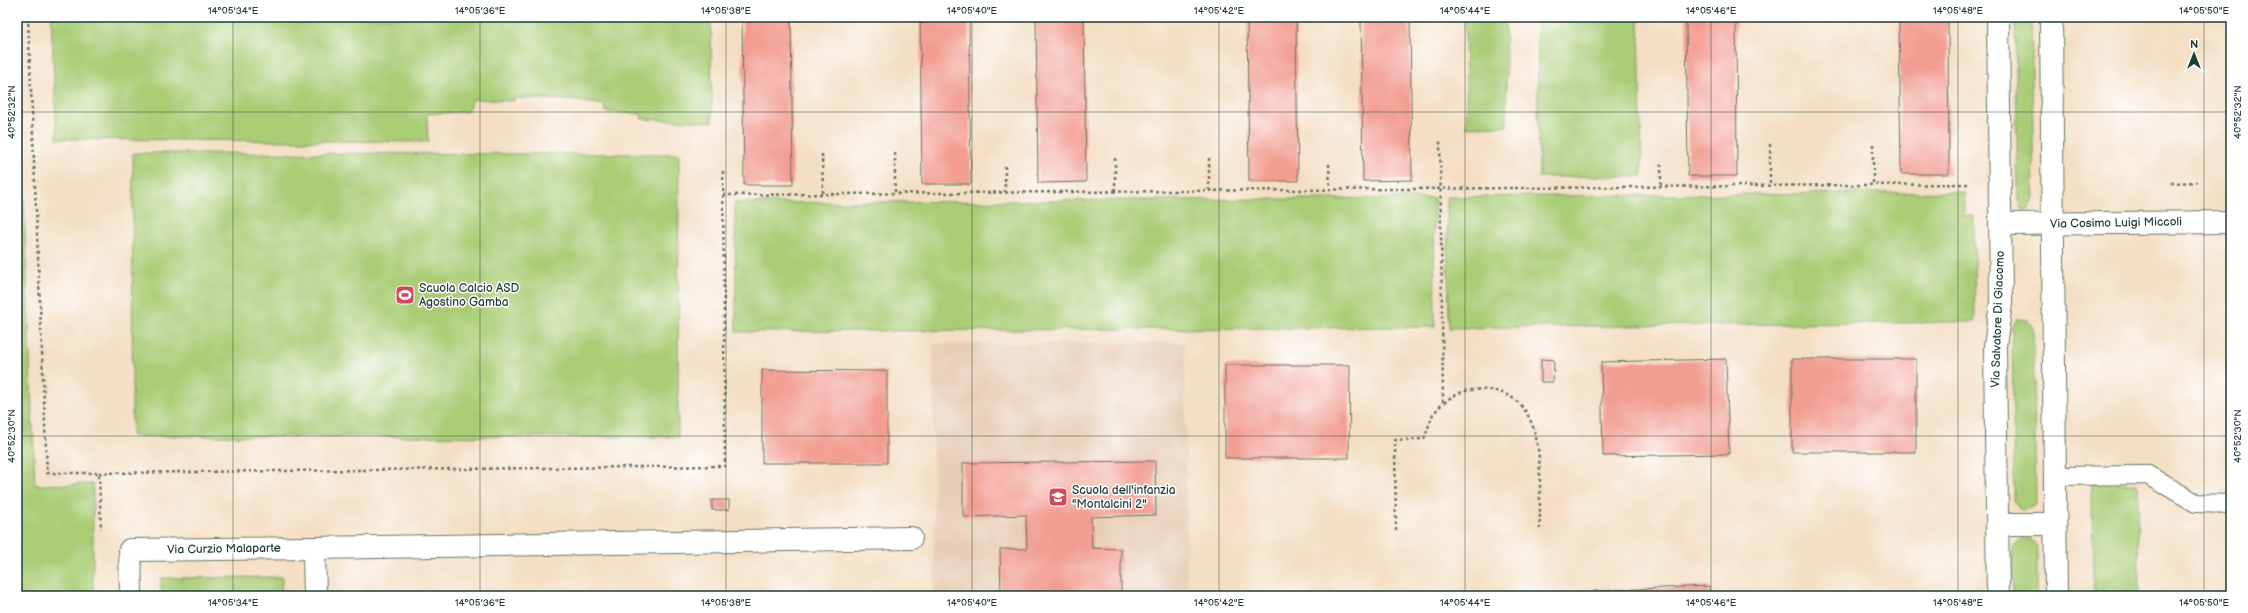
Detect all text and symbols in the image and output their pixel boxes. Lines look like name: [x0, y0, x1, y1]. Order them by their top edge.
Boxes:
text: 14°05'34"E: [208, 5, 259, 17]
text: 14°05'36"E: [455, 5, 506, 17]
text: 14°05'38"E: [701, 5, 752, 17]
text: 14°05'40"E: [947, 5, 998, 17]
text: 14°05'42"E: [1194, 5, 1245, 17]
text: 14°05'44"E: [1440, 5, 1491, 17]
text: 14°05'46"E: [1686, 5, 1737, 17]
text: 14°05'48"E: [1933, 5, 1984, 17]
text: 14°05'50"E: [2179, 5, 2229, 17]
north arrow: [2174, 34, 2214, 74]
text: N: [2190, 38, 2198, 51]
text: 40°52'32"N: [6, 85, 18, 139]
text: 40°52'32"N: [2232, 85, 2244, 139]
street label: Via Cosimo Luigi Miccoli: [2050, 214, 2182, 232]
street label: Via Salvatore Di Giacomo: [1988, 250, 2008, 388]
place label: Scuola Calcio ASD Agostino Gamba: [419, 281, 520, 310]
sports icon: Scuola Calcio ASD Agostino Gamba: [394, 284, 416, 306]
text: 40°52'30"N: [6, 409, 18, 463]
text: 40°52'30"N: [2232, 409, 2244, 463]
place label: Scuola dell'infanzia "Montalcini 2": [1072, 483, 1176, 512]
school or university icon: Scuola dell'infanzia "Montalcini 2": [1047, 486, 1069, 508]
street label: Via Curzio Malaparte: [167, 541, 281, 557]
text: 14°05'34"E: [208, 597, 259, 609]
text: 14°05'36"E: [455, 597, 506, 609]
text: 14°05'38"E: [701, 597, 752, 609]
text: 14°05'40"E: [947, 597, 998, 609]
text: 14°05'42"E: [1194, 597, 1245, 609]
text: 14°05'44"E: [1440, 597, 1491, 609]
text: 14°05'46"E: [1686, 597, 1737, 609]
text: 14°05'48"E: [1933, 597, 1984, 609]
text: 14°05'50"E: [2179, 597, 2229, 609]

